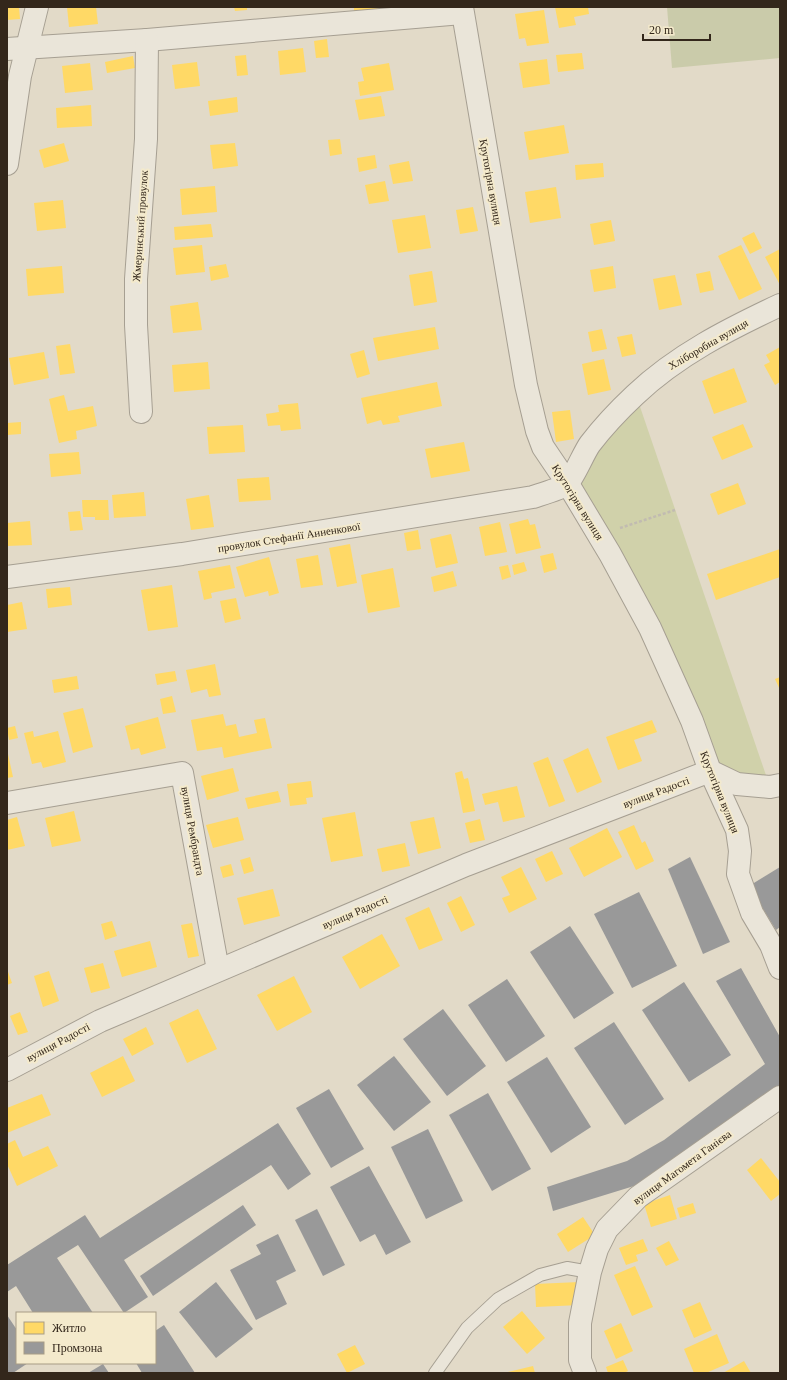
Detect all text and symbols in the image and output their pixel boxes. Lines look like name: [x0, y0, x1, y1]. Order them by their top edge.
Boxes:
scale bar: [643, 16, 710, 42]
text: 20 m: [649, 23, 674, 37]
street label: Крутогірна вулиця: [478, 138, 504, 226]
street label: Жмеринський провулок: [130, 169, 150, 282]
street label: Хліборобна вулиця: [666, 316, 750, 372]
street label: Крутогірна вулиця: [550, 462, 606, 542]
street label: провулок Стефанії Анненкової: [217, 520, 362, 554]
street label: Крутогірна вулиця: [698, 749, 742, 835]
street label: вулиця Радості: [621, 774, 691, 810]
street label: вулиця Рембрандта: [179, 786, 207, 876]
street label: вулиця Радості: [320, 893, 390, 931]
street label: вулиця Радості: [24, 1020, 92, 1064]
street label: вулиця Магомета Ганієва: [631, 1127, 733, 1207]
legend: [16, 1312, 156, 1364]
text: Житло: [52, 1321, 86, 1335]
text: Промзона: [52, 1341, 103, 1355]

